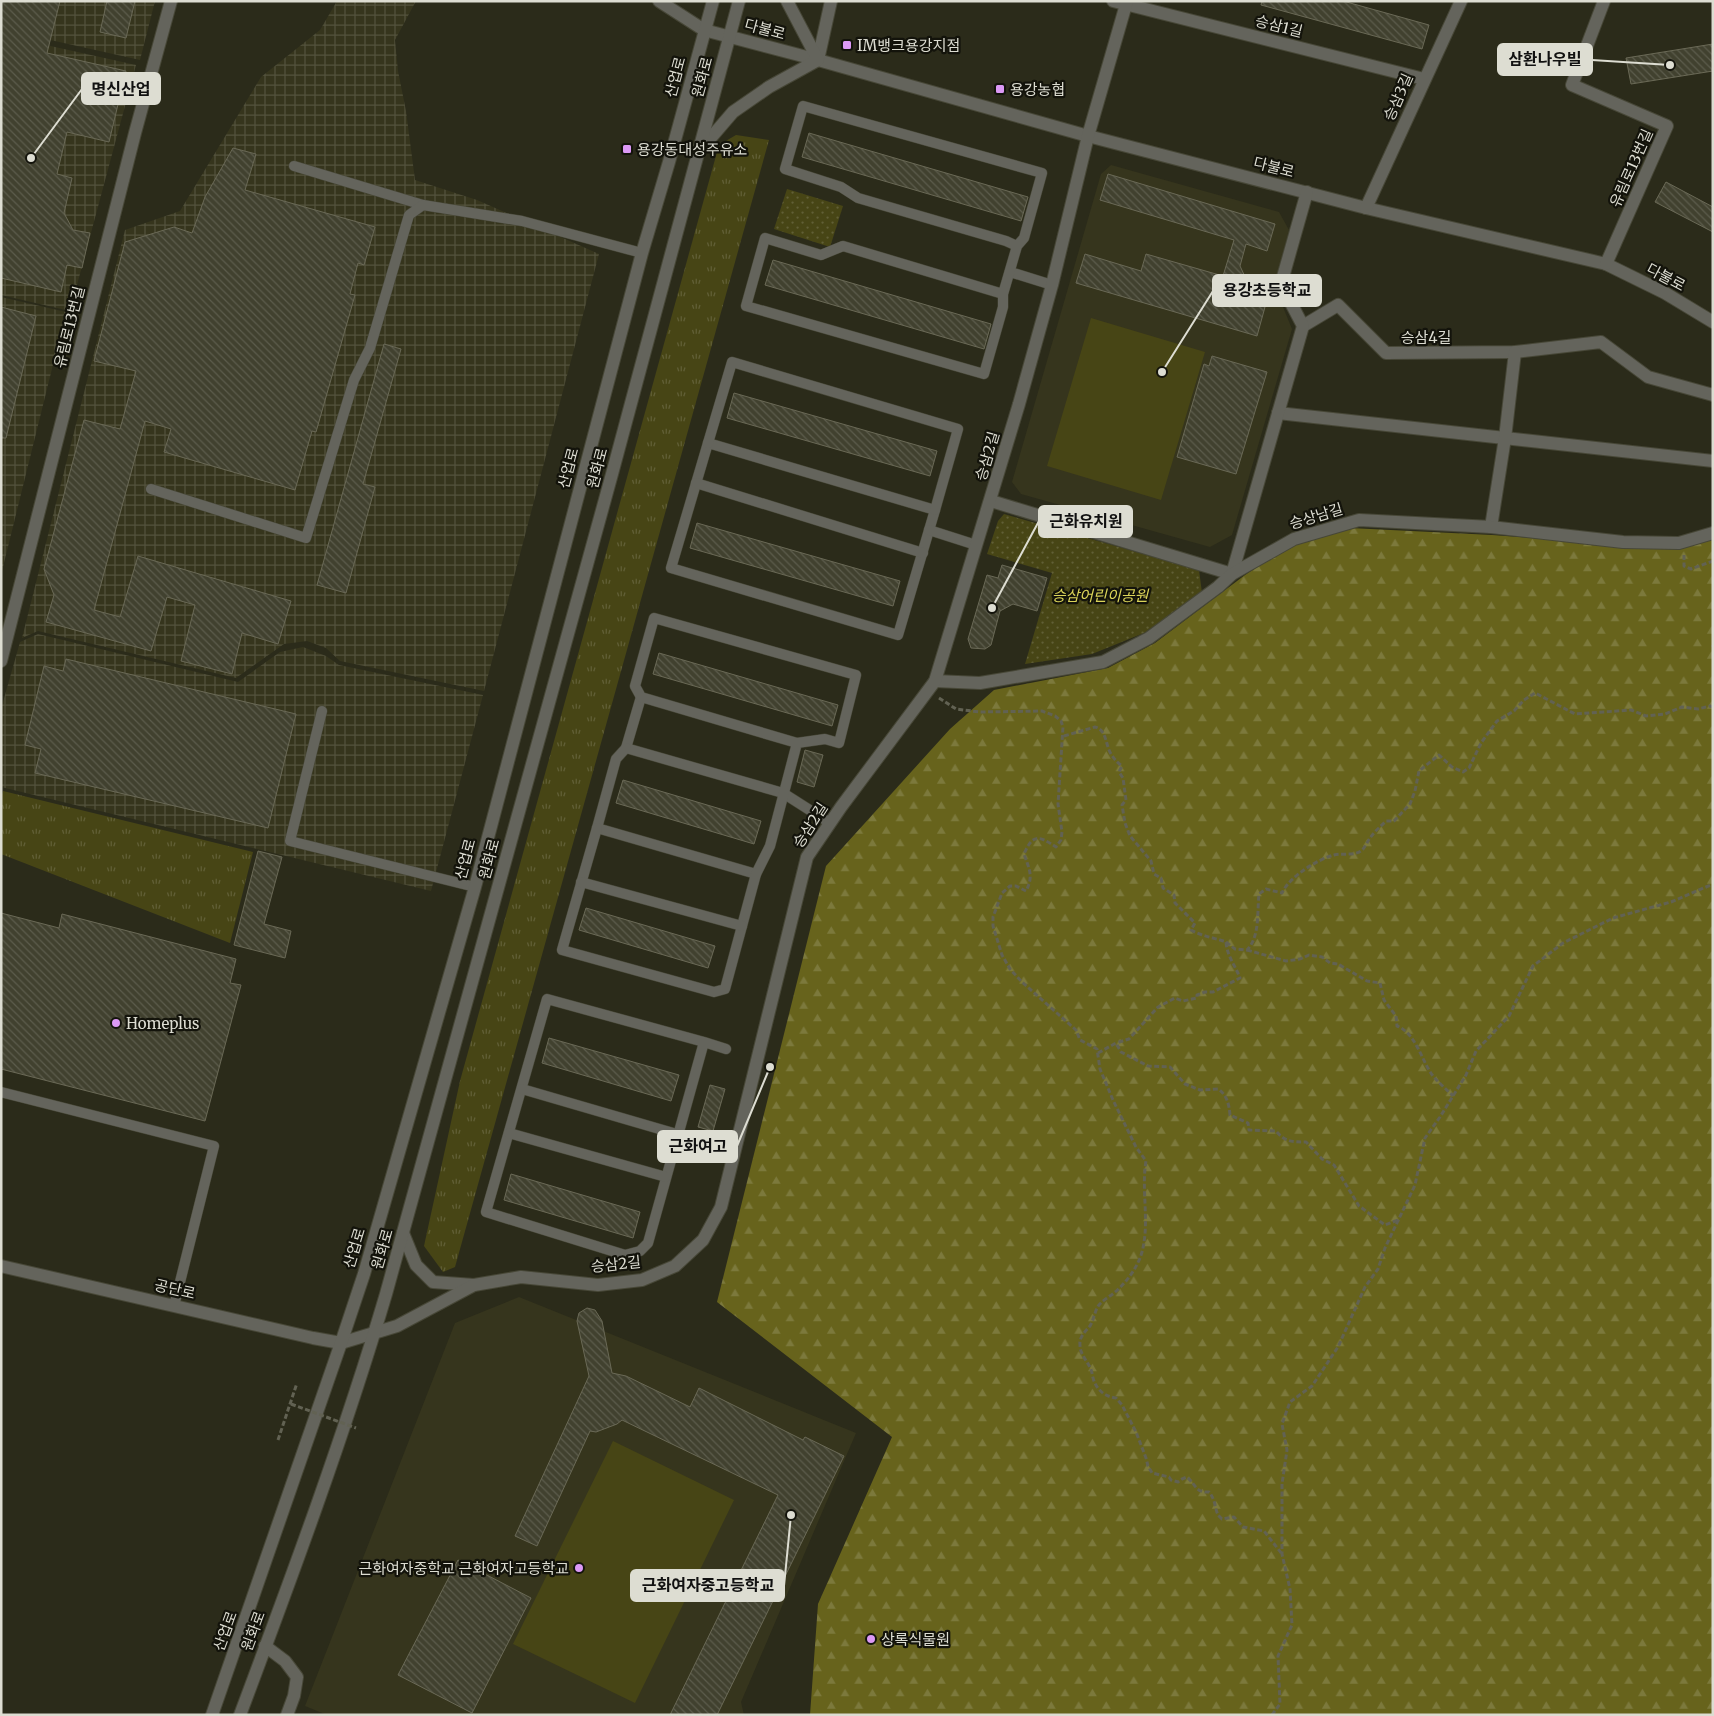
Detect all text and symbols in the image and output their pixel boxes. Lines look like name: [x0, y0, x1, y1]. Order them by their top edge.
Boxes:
street label: 승삼1길: [1253, 11, 1305, 41]
street label: 다불로: [743, 14, 787, 44]
place label: IM뱅크용강지점: [857, 36, 960, 55]
marker: IM뱅크용강지점: [841, 39, 853, 51]
callout: 삼환나우빌: [1498, 44, 1592, 75]
text: 삼환나우빌: [1508, 49, 1582, 69]
street label: 산업로: [660, 55, 690, 99]
street label: 원화로: [687, 55, 717, 99]
street label: 승삼3길: [1379, 70, 1417, 124]
callout: 명신산업: [82, 73, 160, 104]
text: 명신산업: [92, 79, 150, 99]
place label: 용강농협: [1010, 80, 1065, 99]
marker: 용강농협: [994, 83, 1006, 95]
street label: 유림로13번길: [1605, 126, 1657, 210]
place label: 용강동대성주유소: [637, 140, 748, 159]
marker: 용강동대성주유소: [621, 143, 633, 155]
street label: 다불로: [1252, 153, 1296, 181]
street label: 다불로: [1643, 259, 1689, 295]
callout: 용강초등학교: [1213, 275, 1321, 306]
text: 용강초등학교: [1223, 280, 1311, 300]
street label: 유림로13번길: [50, 284, 88, 370]
street label: 승삼4길: [1401, 328, 1451, 347]
street label: 승삼2길: [971, 429, 1003, 483]
street label: 산업로: [553, 446, 583, 490]
street label: 원화로: [582, 446, 612, 490]
street label: 승상남길: [1287, 499, 1345, 533]
callout: 근화유치원: [1039, 506, 1132, 537]
text: 근화유치원: [1049, 511, 1123, 531]
park label: 승삼어린이공원: [1052, 586, 1149, 605]
street label: 승삼2길: [788, 799, 832, 851]
street label: 산업로: [450, 837, 480, 881]
street label: 원화로: [474, 837, 504, 881]
place label: Homeplus: [126, 1014, 199, 1033]
marker: Homeplus: [110, 1017, 122, 1029]
callout: 근화여고: [658, 1131, 737, 1162]
text: 근화여고: [669, 1136, 727, 1156]
street label: 산업로: [339, 1225, 369, 1271]
street label: 원화로: [367, 1226, 397, 1272]
street label: 승삼2길: [590, 1252, 642, 1276]
street label: 공단로: [153, 1275, 197, 1303]
place label: 근화여자중학교 근화여자고등학교: [358, 1559, 569, 1578]
marker: 근화여자중학교 근화여자고등학교: [573, 1562, 585, 1574]
callout: 근화여자중고등학교: [631, 1570, 784, 1601]
text: 근화여자중고등학교: [642, 1575, 775, 1595]
street label: 산업로: [209, 1608, 241, 1654]
street label: 원화로: [237, 1608, 269, 1654]
place label: 상록식물원: [881, 1630, 950, 1649]
marker: 상록식물원: [865, 1633, 877, 1645]

